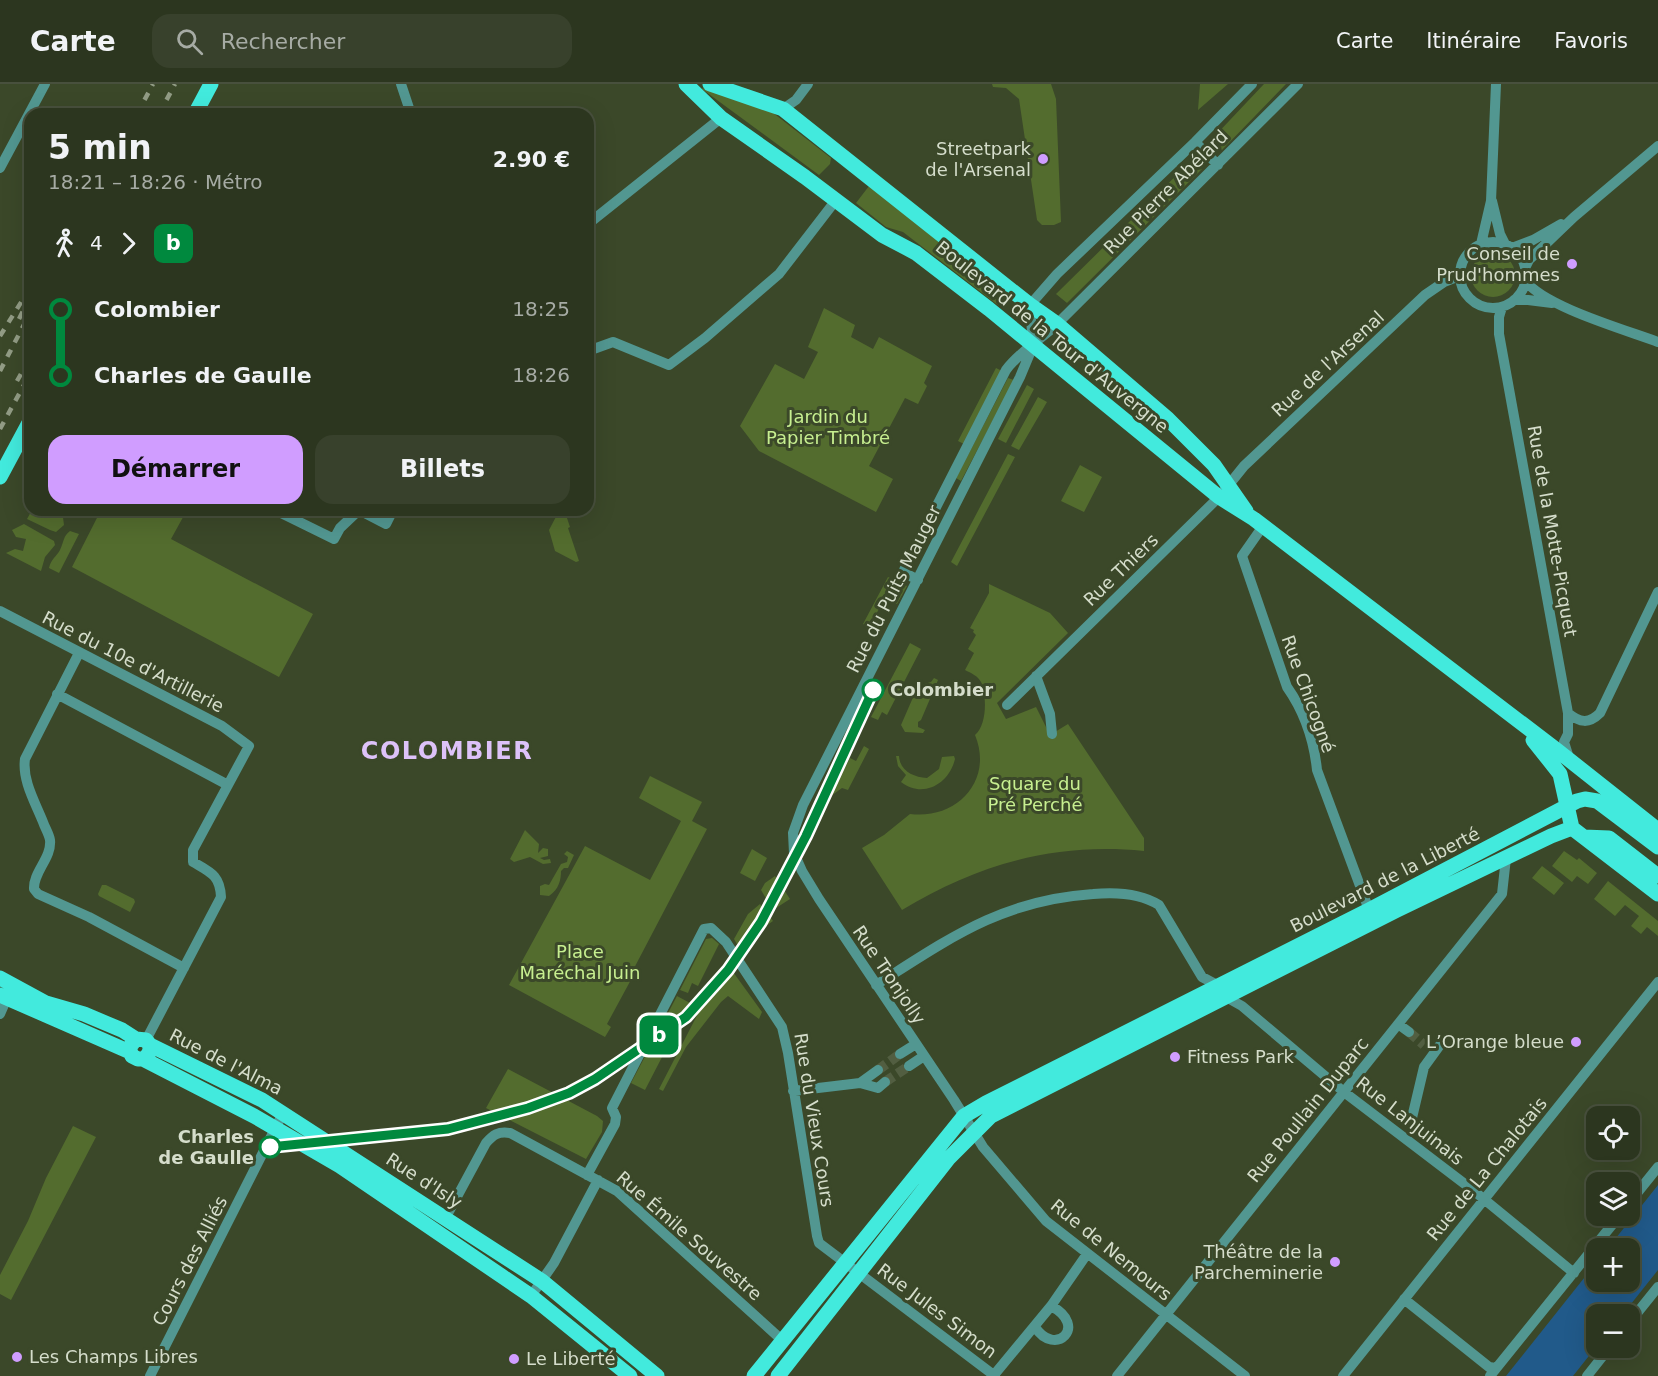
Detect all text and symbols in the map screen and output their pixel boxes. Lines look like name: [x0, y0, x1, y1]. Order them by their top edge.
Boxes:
search box: [152, 14, 572, 68]
text: Carte: [30, 25, 116, 58]
icon: search: [173, 25, 206, 58]
text: Rechercher: [221, 29, 345, 54]
text: Carte: [1336, 29, 1393, 53]
text: Itinéraire: [1426, 29, 1521, 53]
text: Favoris: [1554, 29, 1628, 53]
street label: Rue Pierre Abélard: [1099, 125, 1232, 258]
text: 5 min: [48, 128, 152, 167]
place label: Streetpark de l'Arsenal: [925, 138, 1032, 180]
text: 2.90 €: [493, 147, 570, 172]
marker: Streetpark de l'Arsenal: [1036, 152, 1050, 166]
text: 18:21 – 18:26 · Métro: [48, 170, 262, 194]
icon: walk: [48, 227, 81, 260]
icon: forward: [112, 227, 145, 260]
text: 4: [90, 231, 103, 255]
text: b: [166, 231, 181, 255]
street label: Boulevard de la Tour d'Auvergne: [932, 236, 1173, 437]
place label: Conseil de Prud'hommes: [1436, 243, 1560, 285]
marker: Conseil de Prud'hommes: [1565, 257, 1579, 271]
text: Colombier: [94, 297, 220, 322]
text: 18:25: [512, 297, 570, 321]
street label: Rue de l'Arsenal: [1267, 306, 1388, 421]
text: Charles de Gaulle: [94, 363, 312, 388]
text: 18:26: [512, 363, 570, 387]
park label: Jardin du Papier Timbré: [766, 406, 890, 448]
street label: Rue de la Motte-Picquet: [1524, 424, 1581, 638]
button: Démarrer: [48, 435, 303, 504]
button: Billets: [315, 435, 570, 504]
street label: Rue du Puits Mauger: [842, 501, 945, 676]
street label: Rue Thiers: [1079, 529, 1162, 610]
street label: Rue du 10e d'Artillerie: [39, 607, 227, 717]
street label: Rue Chicogné: [1277, 632, 1339, 756]
marker: Colombier: [862, 679, 884, 701]
place label: Colombier: [890, 679, 993, 700]
district label: COLOMBIER: [361, 737, 533, 765]
park label: Square du Pré Perché: [987, 773, 1083, 815]
street label: Boulevard de la Liberté: [1287, 823, 1483, 937]
street label: Rue Tronjolly: [849, 921, 930, 1028]
park label: Place Maréchal Juin: [520, 941, 640, 983]
line badge: b: [640, 1016, 678, 1054]
text: b: [651, 1023, 667, 1047]
street label: Rue de l'Alma: [166, 1024, 286, 1099]
street label: Rue du Vieux Cours: [790, 1031, 839, 1208]
place label: L’Orange bleue: [1426, 1031, 1564, 1052]
street label: Rue Poullain Duparc: [1243, 1033, 1373, 1186]
marker: L’Orange bleue: [1569, 1035, 1583, 1049]
place label: Fitness Park: [1187, 1046, 1295, 1067]
marker: Fitness Park: [1168, 1050, 1182, 1064]
street label: Rue Lanjuinais: [1352, 1072, 1468, 1169]
street label: Rue de La Chalotais: [1422, 1093, 1551, 1245]
map controls: [1586, 1106, 1640, 1358]
button: locate: [1586, 1106, 1640, 1160]
place label: Charles de Gaulle: [158, 1126, 254, 1168]
marker: Charles de Gaulle: [259, 1136, 281, 1158]
street label: Rue d'Isly: [382, 1148, 467, 1213]
street label: Rue Émile Souvestre: [612, 1167, 766, 1304]
button: layers: [1586, 1172, 1640, 1226]
street label: Cours des Alliés: [148, 1192, 231, 1329]
street label: Rue de Nemours: [1047, 1194, 1176, 1305]
button: +: [1586, 1238, 1640, 1292]
place label: Théâtre de la Parcheminerie: [1194, 1241, 1323, 1283]
marker: Théâtre de la Parcheminerie: [1328, 1255, 1342, 1269]
street label: Rue Jules Simon: [873, 1259, 1001, 1362]
button: −: [1586, 1304, 1640, 1358]
place label: Les Champs Libres: [29, 1346, 198, 1367]
place label: Le Liberté: [526, 1348, 616, 1369]
marker: Les Champs Libres: [10, 1350, 24, 1364]
marker: Le Liberté: [507, 1352, 521, 1366]

